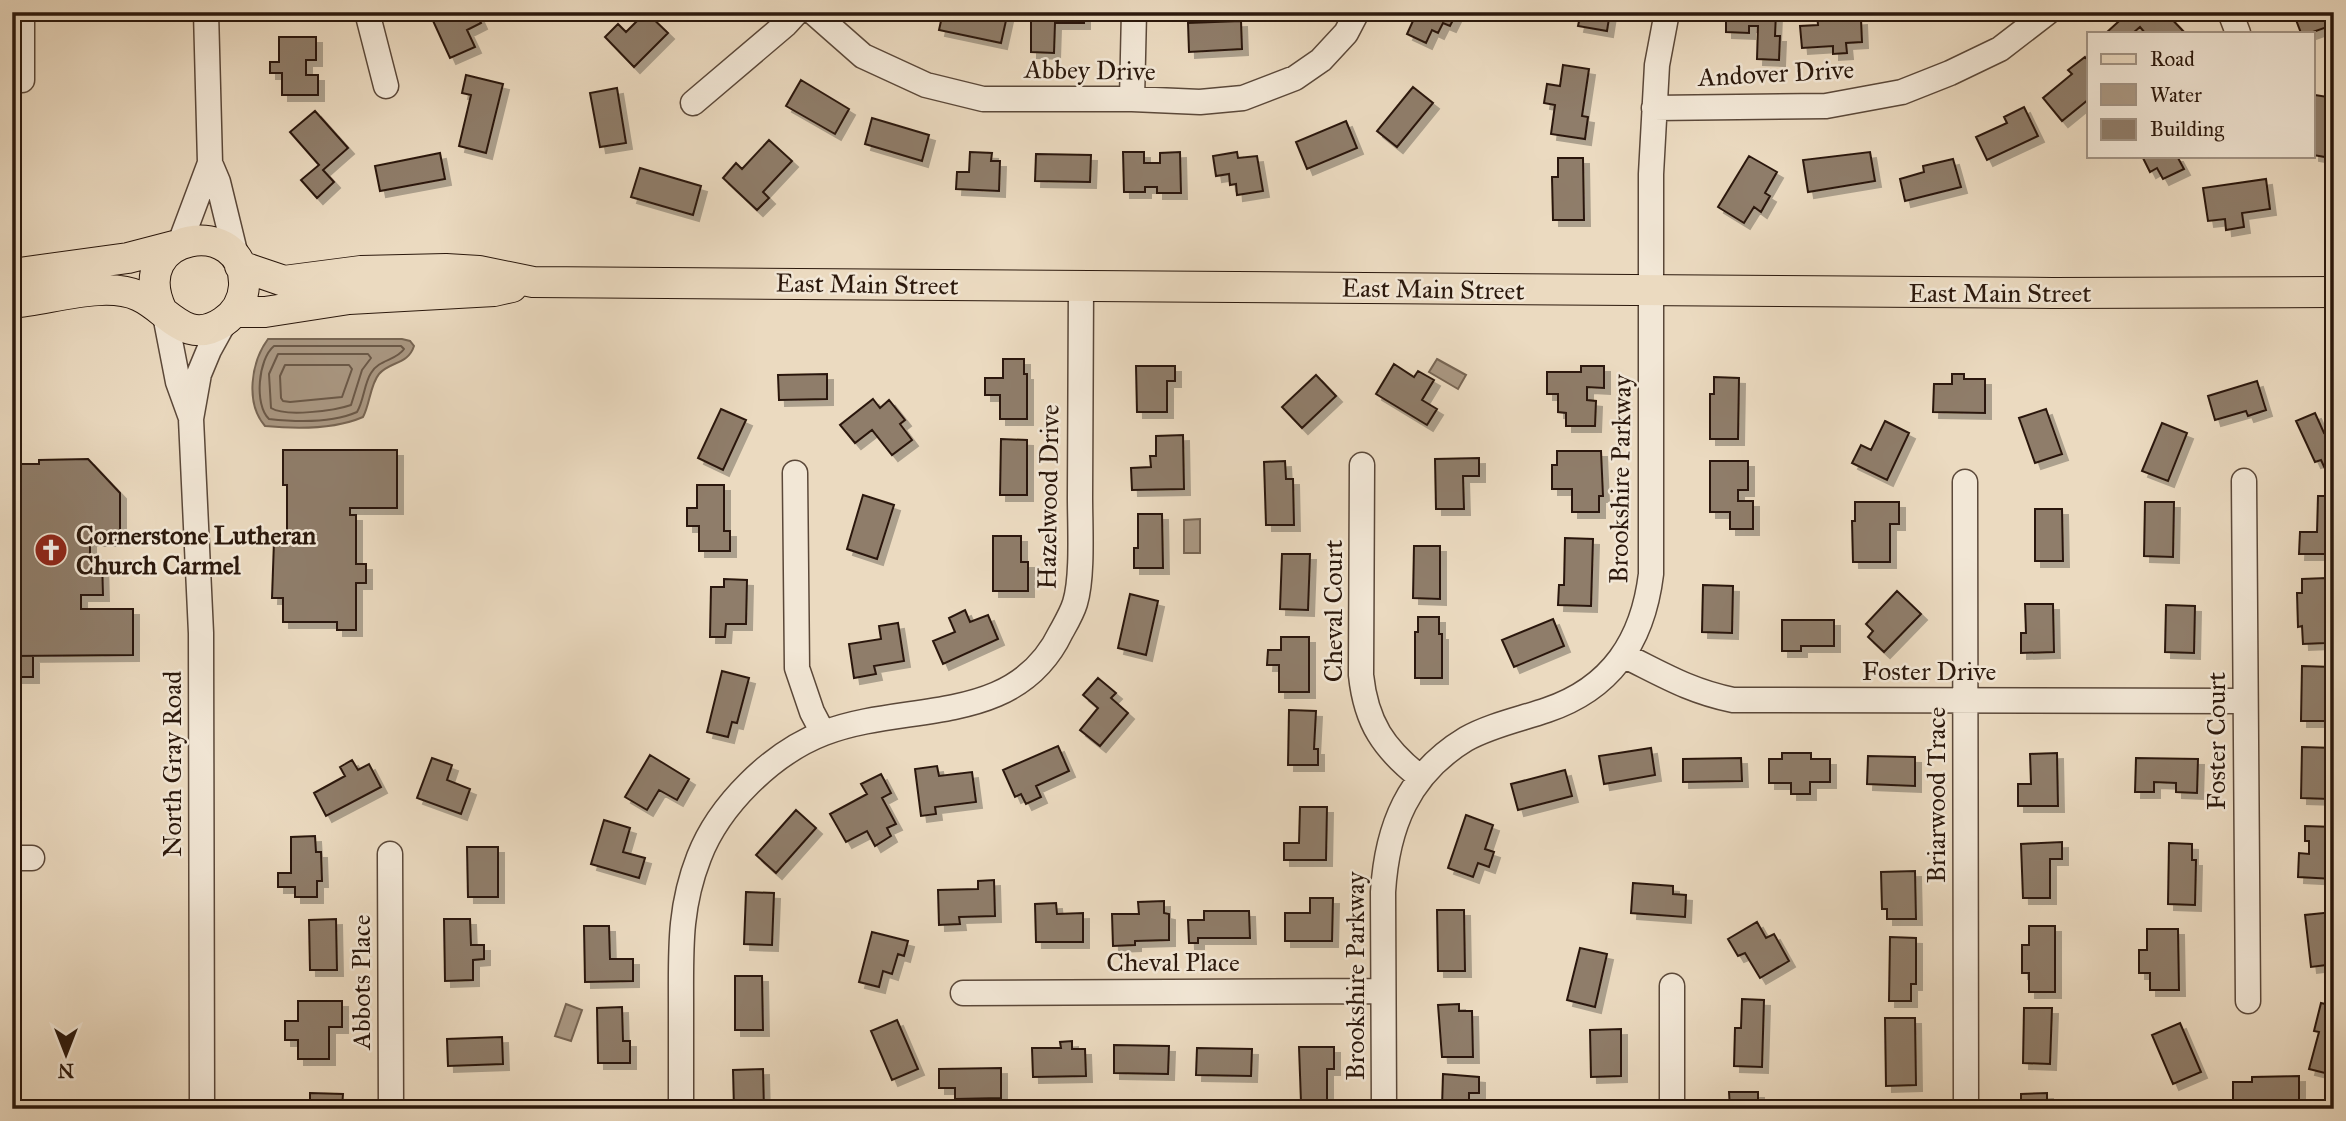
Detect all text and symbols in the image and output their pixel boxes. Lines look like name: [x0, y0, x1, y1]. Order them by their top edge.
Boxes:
legend: [2087, 32, 2314, 158]
text: Road: [2150, 46, 2195, 72]
street label: Abbey Drive: [1023, 53, 1156, 87]
street label: Andover Drive: [1696, 53, 1855, 93]
text: Water: [2150, 82, 2202, 108]
text: Building: [2150, 116, 2224, 142]
street label: East Main Street: [775, 266, 959, 302]
street label: East Main Street: [1341, 271, 1525, 307]
street label: East Main Street: [1908, 277, 2092, 309]
street label: Brookshire Parkway: [1602, 373, 1638, 584]
street label: Hazelwood Drive: [1030, 404, 1066, 590]
place label: Cornerstone Lutheran Church Carmel: [76, 519, 316, 581]
church icon: Cornerstone Lutheran Church Carmel: [32, 531, 70, 569]
street label: Cheval Court: [1317, 540, 1349, 682]
street label: Foster Drive: [1862, 655, 1997, 687]
street label: North Gray Road: [156, 671, 188, 857]
street label: Foster Court: [2200, 672, 2232, 810]
street label: Briarwood Trace: [1920, 706, 1952, 883]
street label: Brookshire Parkway: [1339, 871, 1371, 1081]
street label: Abbots Place: [345, 914, 377, 1051]
street label: Cheval Place: [1106, 946, 1240, 978]
north arrow: [32, 1020, 102, 1090]
text: N: [58, 1059, 74, 1082]

